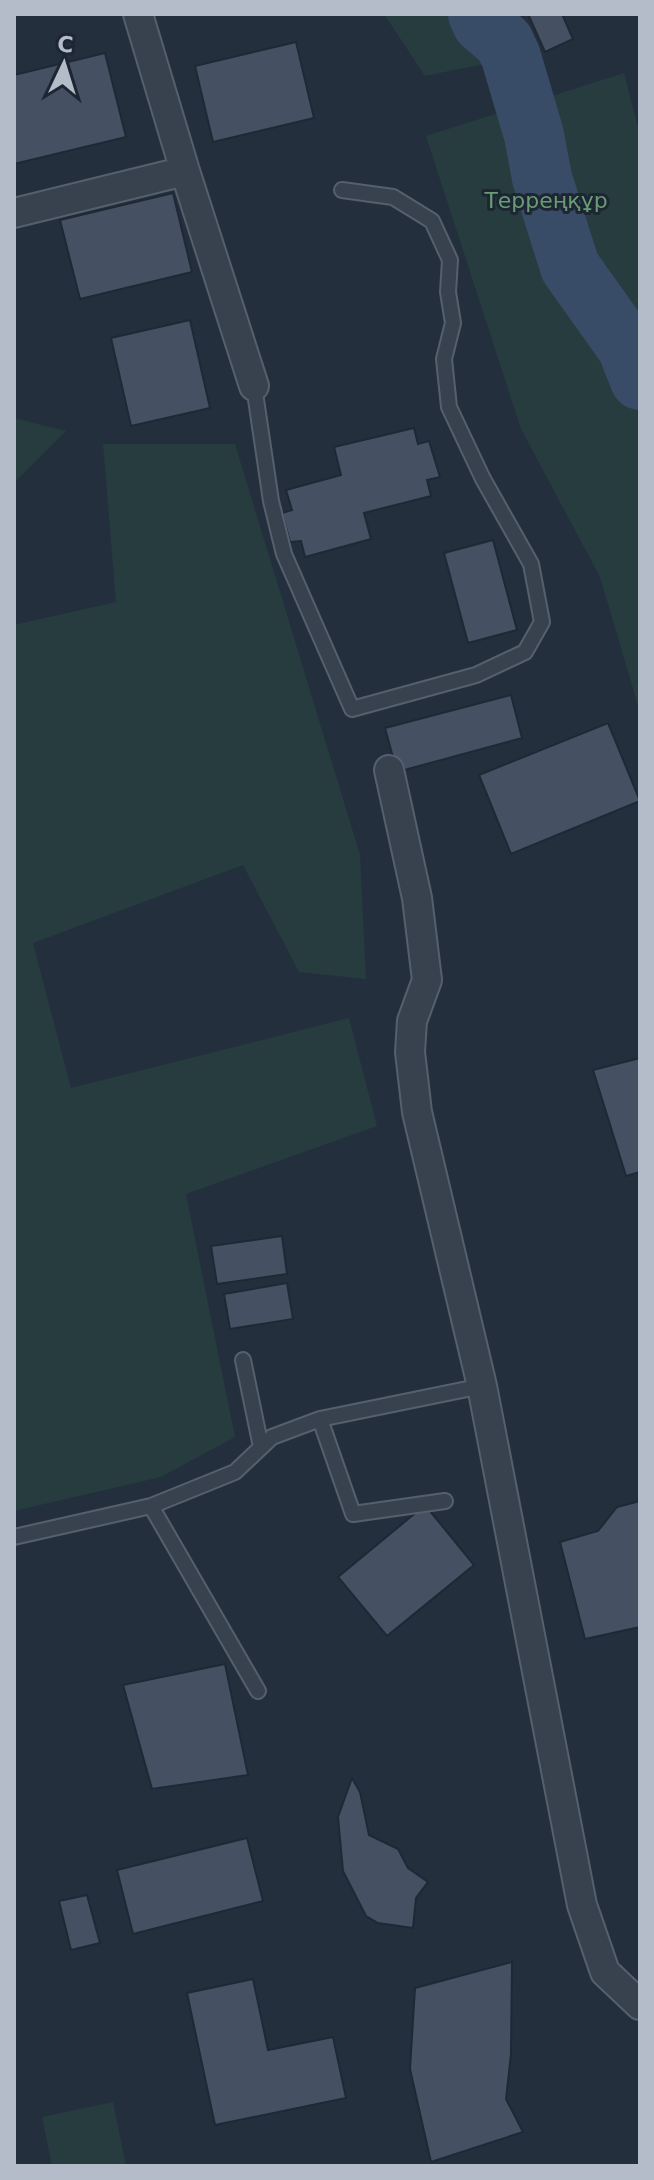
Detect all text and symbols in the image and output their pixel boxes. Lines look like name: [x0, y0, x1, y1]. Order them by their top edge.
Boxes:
north arrow: [24, 24, 104, 104]
text: С: [56, 32, 74, 58]
park label: Терреңқұр: [483, 188, 608, 213]

